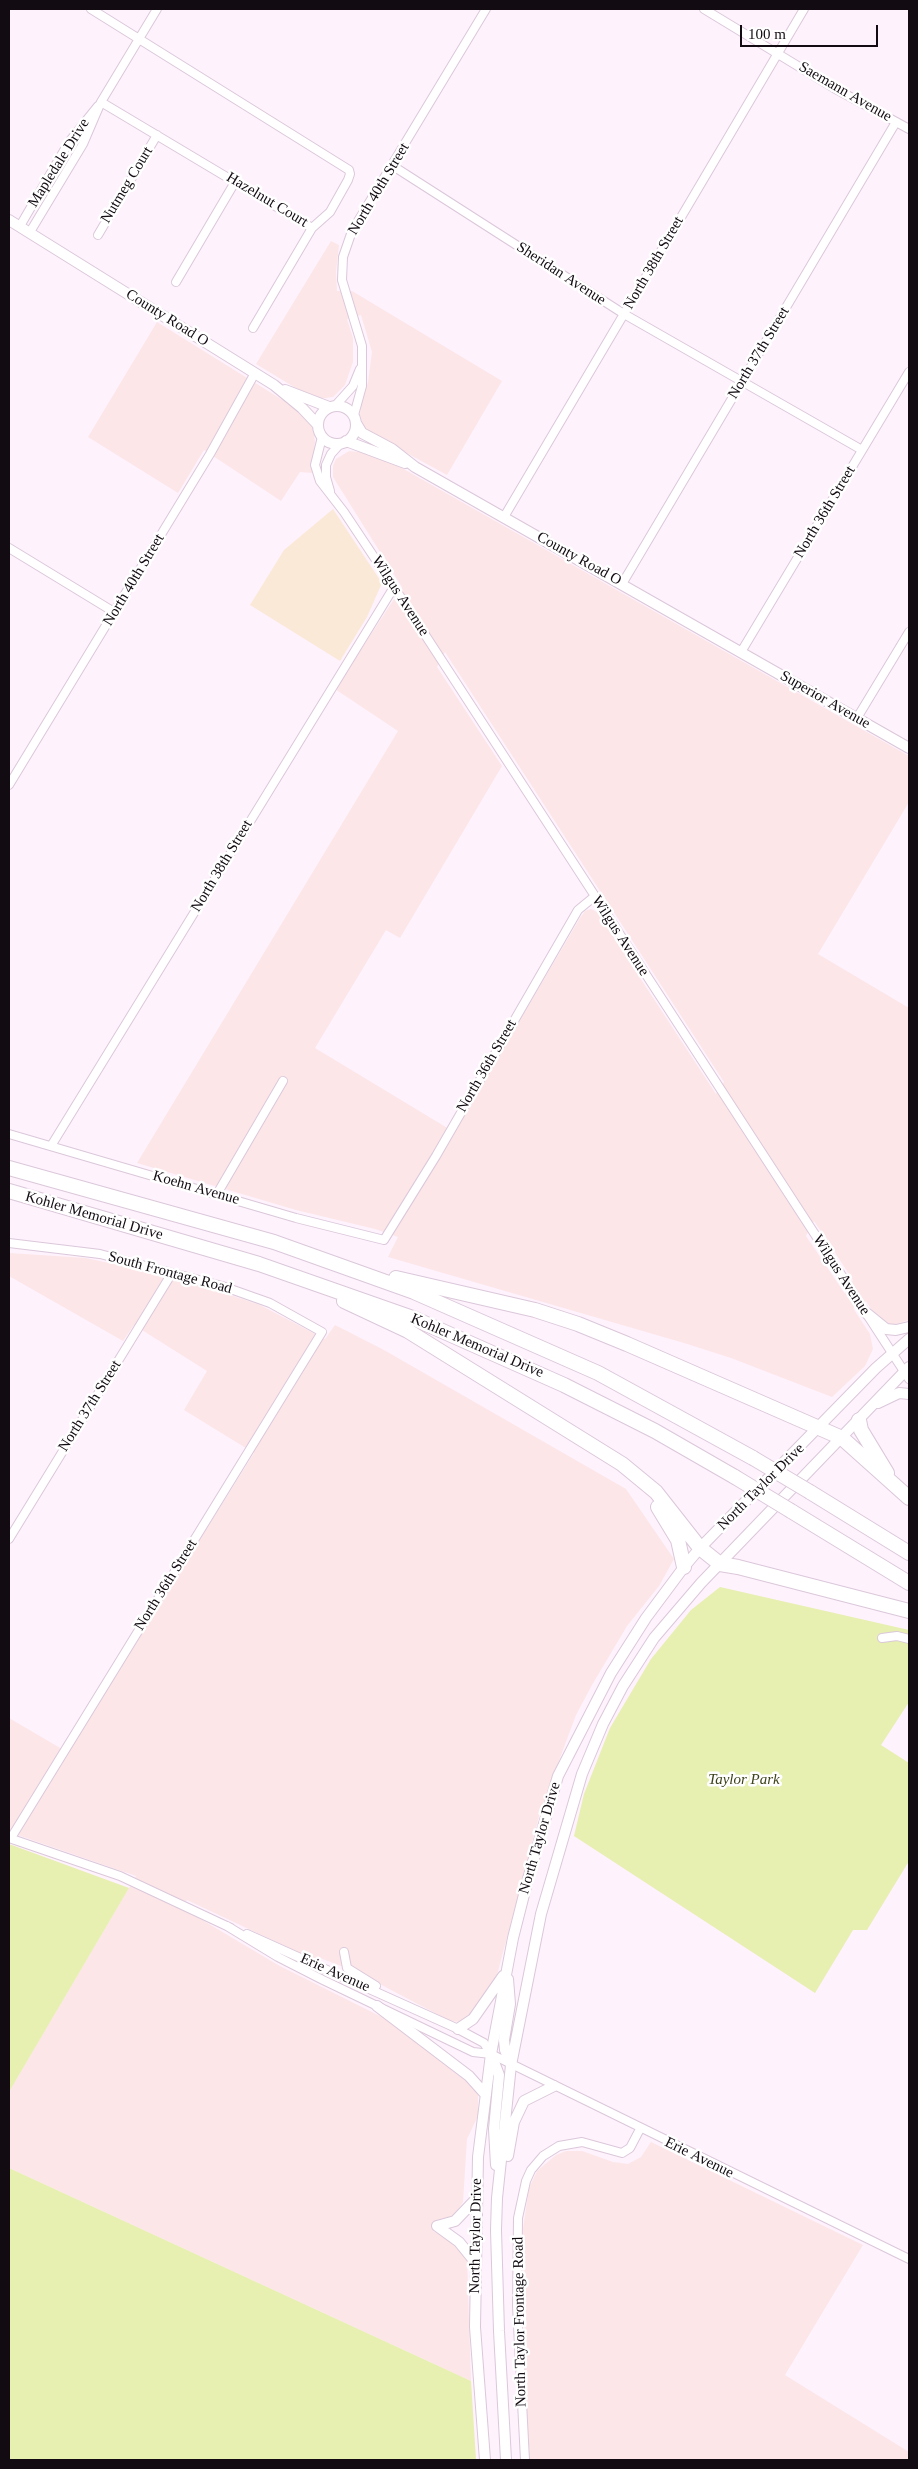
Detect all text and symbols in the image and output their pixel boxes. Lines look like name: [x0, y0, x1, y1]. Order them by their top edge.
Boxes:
scale bar: [743, 15, 880, 47]
text: 100 m: [748, 26, 786, 42]
street label: Saemann Avenue: [795, 58, 895, 126]
street label: Mapledale Drive: [25, 115, 93, 211]
street label: North 40th Street: [344, 140, 414, 238]
street label: Nutmeg Court: [97, 143, 157, 227]
street label: Hazelnut Court: [223, 169, 311, 231]
street label: North 38th Street: [620, 213, 688, 313]
street label: Sheridan Avenue: [513, 239, 609, 309]
street label: County Road O: [122, 285, 212, 351]
street label: North 37th Street: [724, 304, 794, 402]
street label: North 36th Street: [790, 463, 860, 561]
street label: County Road O: [533, 528, 625, 590]
street label: North 40th Street: [99, 531, 169, 629]
street label: Wilgus Avenue: [367, 553, 433, 639]
street label: Superior Avenue: [777, 667, 873, 733]
street label: North 38th Street: [187, 817, 257, 915]
street label: Wilgus Avenue: [587, 893, 653, 979]
street label: North 36th Street: [453, 1016, 521, 1116]
street label: Koehn Avenue: [151, 1167, 241, 1209]
street label: Kohler Memorial Drive: [23, 1188, 165, 1244]
street label: Wilgus Avenue: [808, 1232, 874, 1318]
street label: South Frontage Road: [106, 1248, 234, 1298]
street label: Kohler Memorial Drive: [408, 1310, 546, 1382]
street label: North 37th Street: [55, 1357, 125, 1455]
street label: North Taylor Drive: [714, 1440, 808, 1534]
street label: North 36th Street: [131, 1536, 201, 1634]
park label: Taylor Park: [708, 1771, 780, 1789]
street label: North Taylor Drive: [515, 1780, 565, 1896]
street label: Erie Avenue: [297, 1950, 373, 1996]
street label: Erie Avenue: [662, 2134, 736, 2182]
street label: North Taylor Drive: [466, 2178, 486, 2294]
street label: North Taylor Frontage Road: [510, 2237, 530, 2407]

